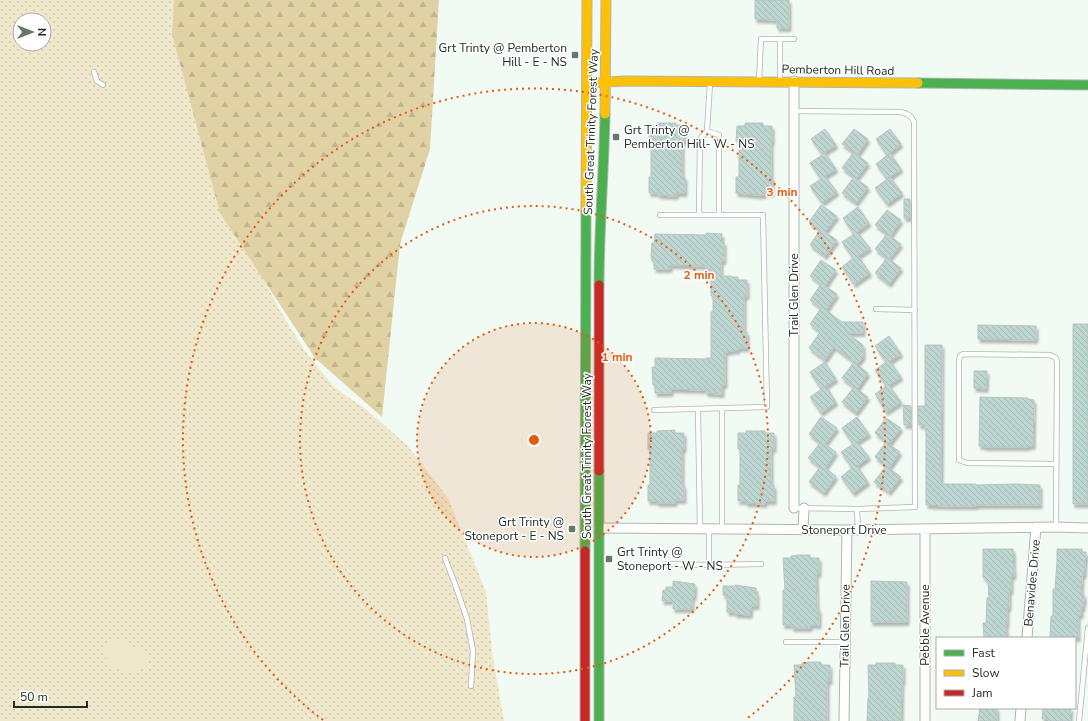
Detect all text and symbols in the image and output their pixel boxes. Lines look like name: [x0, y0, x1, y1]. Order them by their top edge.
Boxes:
north arrow: [12, 12, 52, 52]
text: N: [34, 28, 49, 36]
place label: Grt Trinty @ Pemberton Hill - E - NS: [439, 40, 567, 70]
street label: South Great Trinity Forest Way: [580, 48, 602, 215]
marker: Grt Trinty @ Pemberton Hill - E - NS: [570, 50, 580, 60]
street label: Pemberton Hill Road: [782, 61, 894, 79]
place label: Grt Trinty @ Pemberton Hill- W - NS: [624, 122, 755, 152]
marker: Grt Trinty @ Pemberton Hill- W - NS: [611, 132, 621, 142]
text: 3 min: [766, 184, 798, 200]
street label: Trail Glen Drive: [786, 253, 802, 337]
text: 2 min: [683, 267, 715, 283]
text: 1 min: [601, 349, 633, 365]
street label: South Great Trinity Forest Way: [579, 372, 595, 539]
centre of rings: [527, 433, 541, 447]
place label: Grt Trinty @ Stoneport - E - NS: [464, 514, 564, 544]
street label: Stoneport Drive: [801, 522, 887, 538]
marker: Grt Trinty @ Stoneport - E - NS: [567, 524, 577, 534]
street label: Benavides Drive: [1020, 539, 1044, 627]
place label: Grt Trinty @ Stoneport - W - NS: [617, 544, 723, 574]
marker: Grt Trinty @ Stoneport - W - NS: [604, 554, 614, 564]
street label: Trail Glen Drive: [836, 584, 854, 668]
street label: Pebble Avenue: [917, 584, 933, 666]
legend: [936, 637, 1076, 709]
text: Fast: [972, 645, 995, 661]
text: Slow: [972, 665, 1000, 681]
scale bar: [14, 683, 87, 709]
text: Jam: [971, 685, 993, 701]
text: 50 m: [20, 689, 48, 705]

